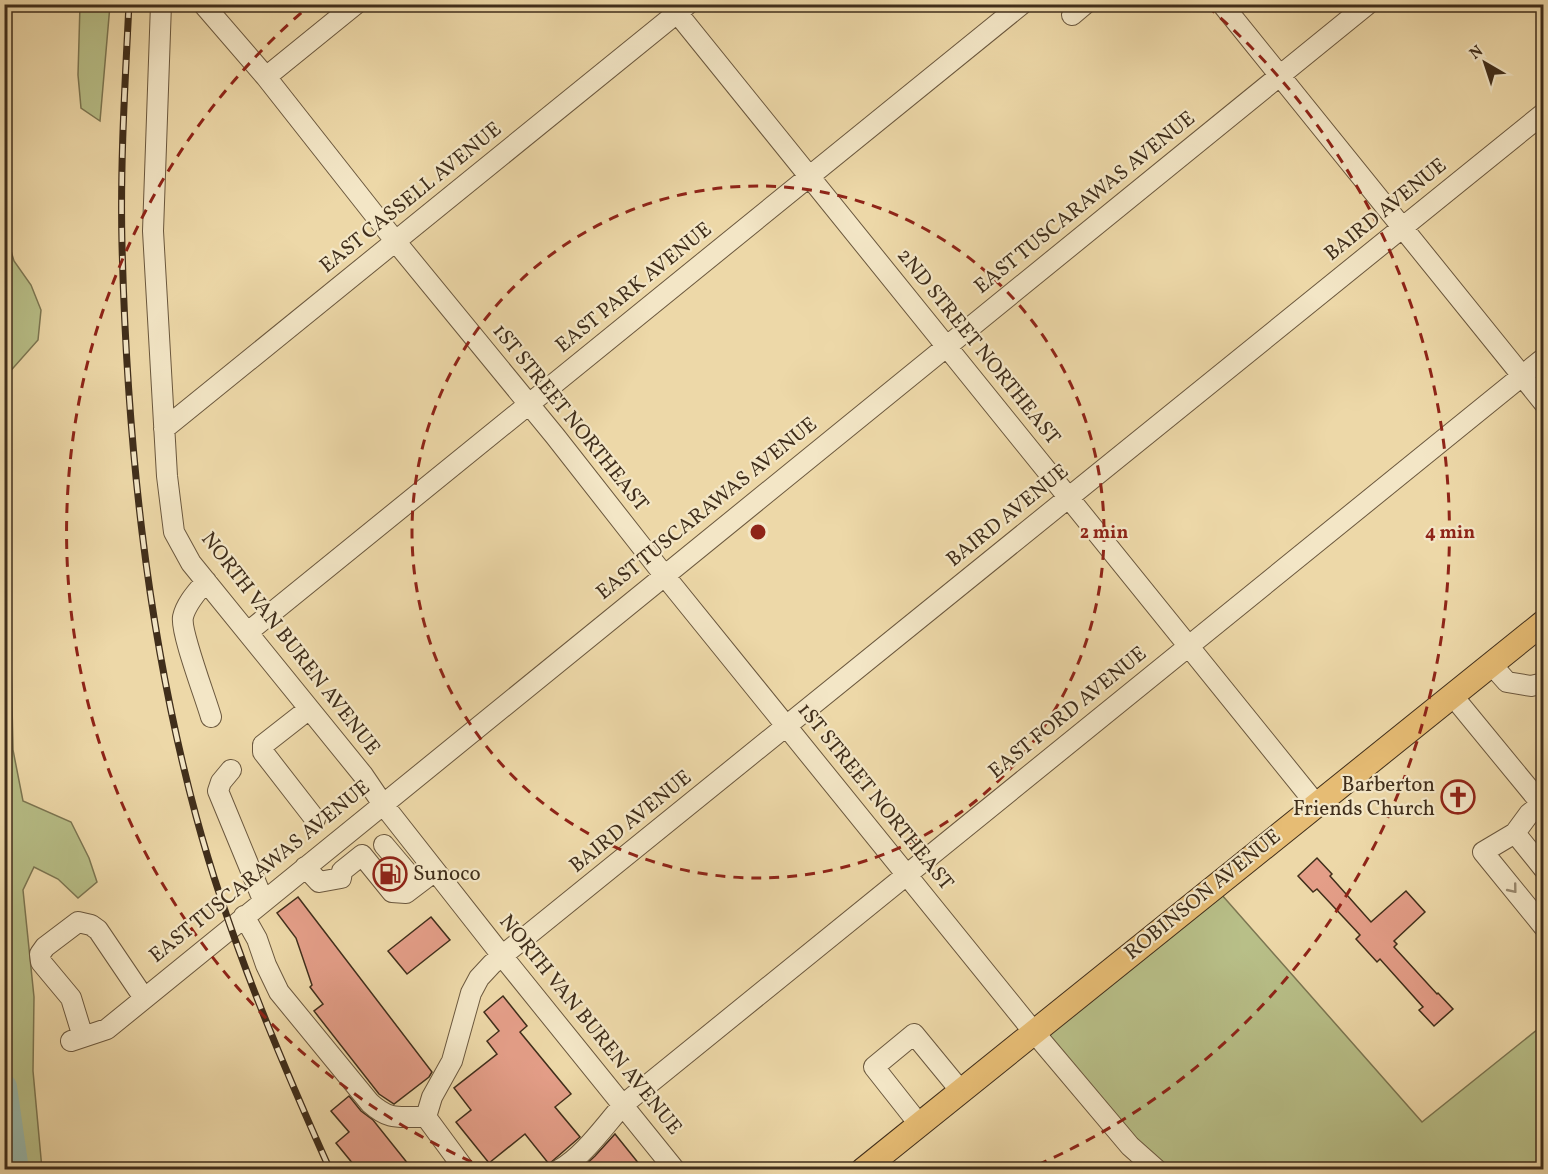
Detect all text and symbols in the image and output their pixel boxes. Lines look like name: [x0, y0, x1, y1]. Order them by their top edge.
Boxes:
north arrow: [1455, 33, 1515, 93]
text: N: [1465, 40, 1489, 65]
street label: EAST TUSCARAWAS AVENUE: [968, 105, 1202, 301]
street label: EAST CASSELL AVENUE: [314, 115, 508, 281]
street label: BAIRD AVENUE: [1319, 152, 1453, 268]
street label: EAST PARK AVENUE: [550, 216, 718, 360]
street label: 2ND STREET NORTHEAST: [889, 242, 1067, 452]
street label: 1ST STREET NORTHEAST: [485, 318, 655, 518]
street label: EAST TUSCARAWAS AVENUE: [590, 411, 824, 607]
street label: BAIRD AVENUE: [941, 458, 1075, 574]
text: 2 min: [1080, 521, 1128, 546]
text: 4 min: [1425, 521, 1475, 546]
centre of rings: [748, 522, 768, 542]
street label: NORTH VAN BUREN AVENUE: [194, 526, 386, 762]
street label: EAST FORD AVENUE: [983, 640, 1153, 786]
street label: 1ST STREET NORTHEAST: [790, 697, 960, 897]
street label: BAIRD AVENUE: [564, 764, 698, 880]
place label: Barberton Friends Church: [1293, 771, 1435, 824]
street label: EAST TUSCARAWAS AVENUE: [143, 774, 377, 970]
church icon: Barberton Friends Church: [1440, 779, 1476, 815]
street label: ROBINSON AVENUE: [1119, 823, 1287, 967]
fuel station icon: Sunoco: [372, 856, 408, 892]
place label: Sunoco: [413, 860, 481, 889]
one-way arrow: [1506, 883, 1517, 894]
street label: NORTH VAN BUREN AVENUE: [492, 909, 688, 1141]

